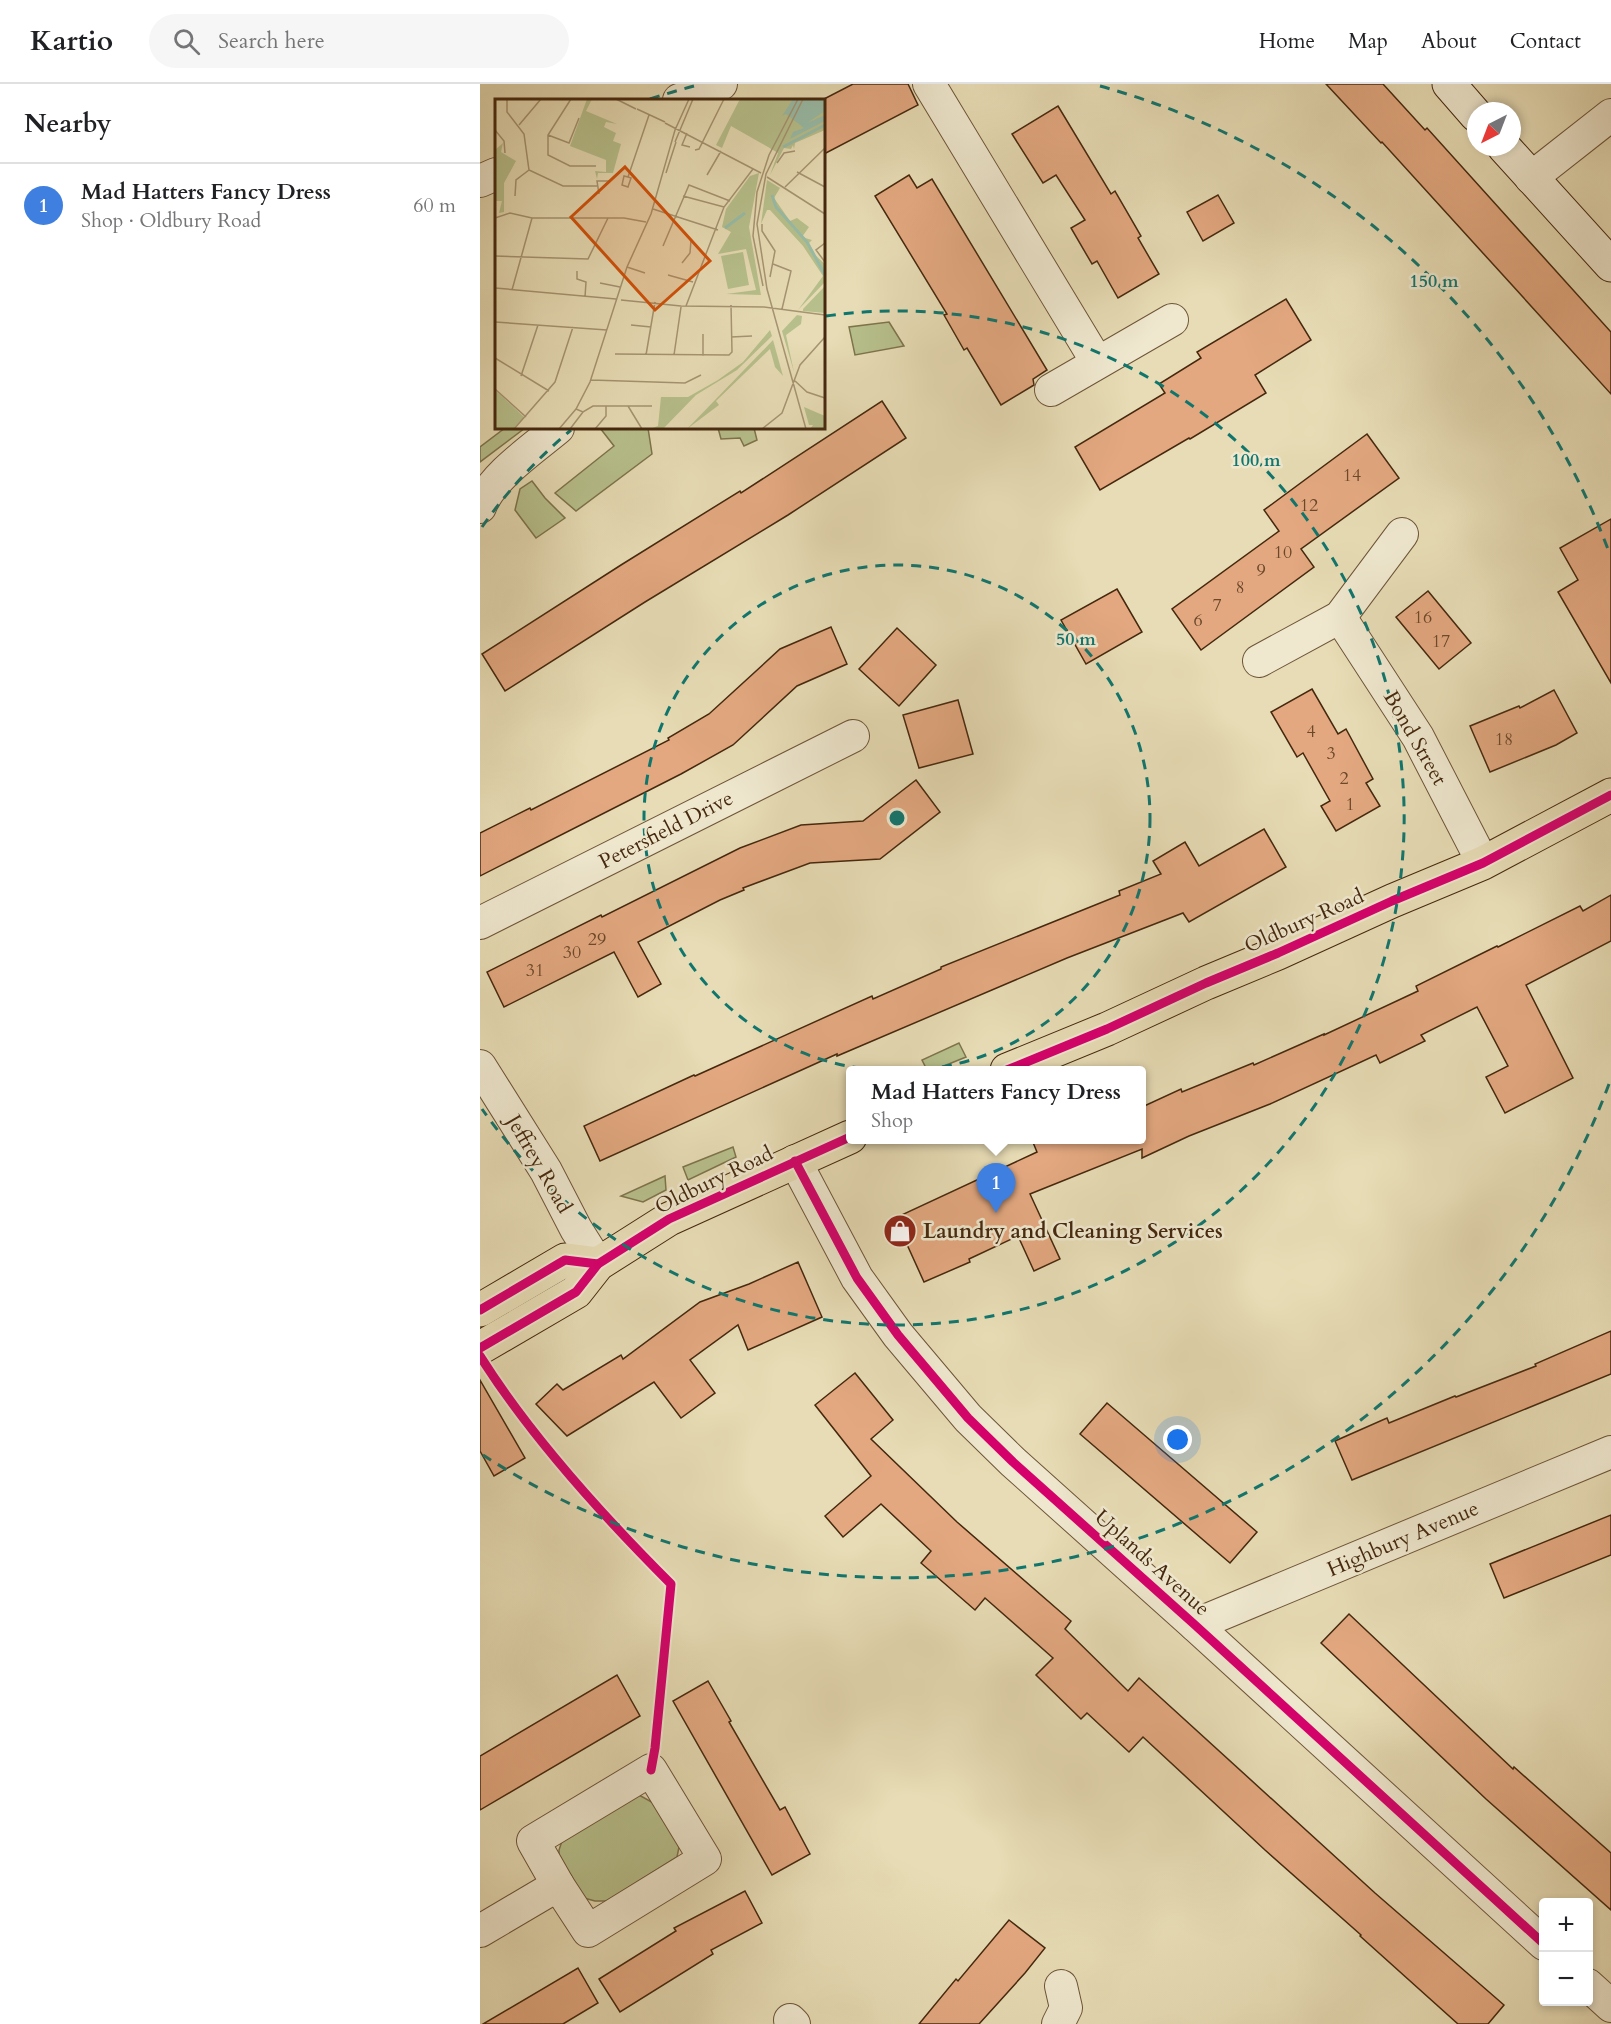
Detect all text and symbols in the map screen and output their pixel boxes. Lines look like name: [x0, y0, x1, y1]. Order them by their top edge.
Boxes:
search box: [149, 14, 569, 68]
text: Kartio: [30, 22, 113, 60]
icon: search: [170, 25, 203, 58]
text: Search here: [218, 26, 325, 56]
text: Home: [1259, 27, 1315, 56]
text: Map: [1348, 27, 1388, 56]
text: About: [1421, 27, 1477, 56]
text: Contact: [1510, 27, 1581, 56]
inset map: [495, 99, 825, 429]
north arrow: [1467, 102, 1521, 156]
text: Nearby: [24, 106, 112, 141]
text: Mad Hatters Fancy Dress: [81, 177, 331, 207]
text: 1: [38, 192, 49, 219]
text: 60 m: [413, 192, 456, 219]
text: Shop · Oldbury Road: [81, 207, 261, 234]
text: 150 m: [1409, 269, 1459, 294]
text: 100 m: [1231, 448, 1281, 473]
house number: 14: [1343, 463, 1361, 488]
house number: 12: [1300, 493, 1318, 518]
house number: 10: [1274, 540, 1292, 565]
house number: 9: [1256, 558, 1266, 583]
house number: 8: [1235, 575, 1245, 600]
house number: 7: [1212, 593, 1222, 618]
house number: 16: [1414, 605, 1432, 630]
house number: 6: [1193, 608, 1203, 633]
text: 50 m: [1056, 627, 1096, 652]
house number: 17: [1432, 629, 1450, 654]
street label: Bond Street: [1376, 685, 1454, 791]
house number: 4: [1306, 719, 1316, 744]
house number: 18: [1495, 727, 1513, 752]
house number: 3: [1326, 741, 1336, 766]
house number: 2: [1339, 766, 1349, 791]
street label: Petersfield Drive: [594, 784, 738, 876]
house number: 1: [1345, 792, 1355, 817]
centre of rings: [887, 808, 907, 828]
street label: Oldbury Road: [1240, 882, 1368, 960]
house number: 29: [588, 927, 606, 952]
house number: 30: [563, 940, 581, 965]
house number: 31: [526, 958, 544, 983]
popup: [846, 1066, 1146, 1144]
text: Mad Hatters Fancy Dress: [871, 1077, 1121, 1107]
street label: Jeffrey Road: [498, 1107, 579, 1219]
text: Shop: [871, 1107, 913, 1134]
street label: Oldbury Road: [650, 1139, 778, 1221]
pin: 1: [976, 1164, 1016, 1213]
shop icon: Laundry and Cleaning Services: [882, 1213, 918, 1249]
place label: Laundry and Cleaning Services: [923, 1217, 1223, 1246]
your location: [1163, 1425, 1192, 1454]
street label: Highbury Avenue: [1323, 1494, 1483, 1584]
street label: Uplands Avenue: [1088, 1503, 1216, 1623]
map controls: [1539, 1898, 1593, 2006]
button: +: [1539, 1898, 1593, 1952]
button: −: [1539, 1952, 1593, 2006]

